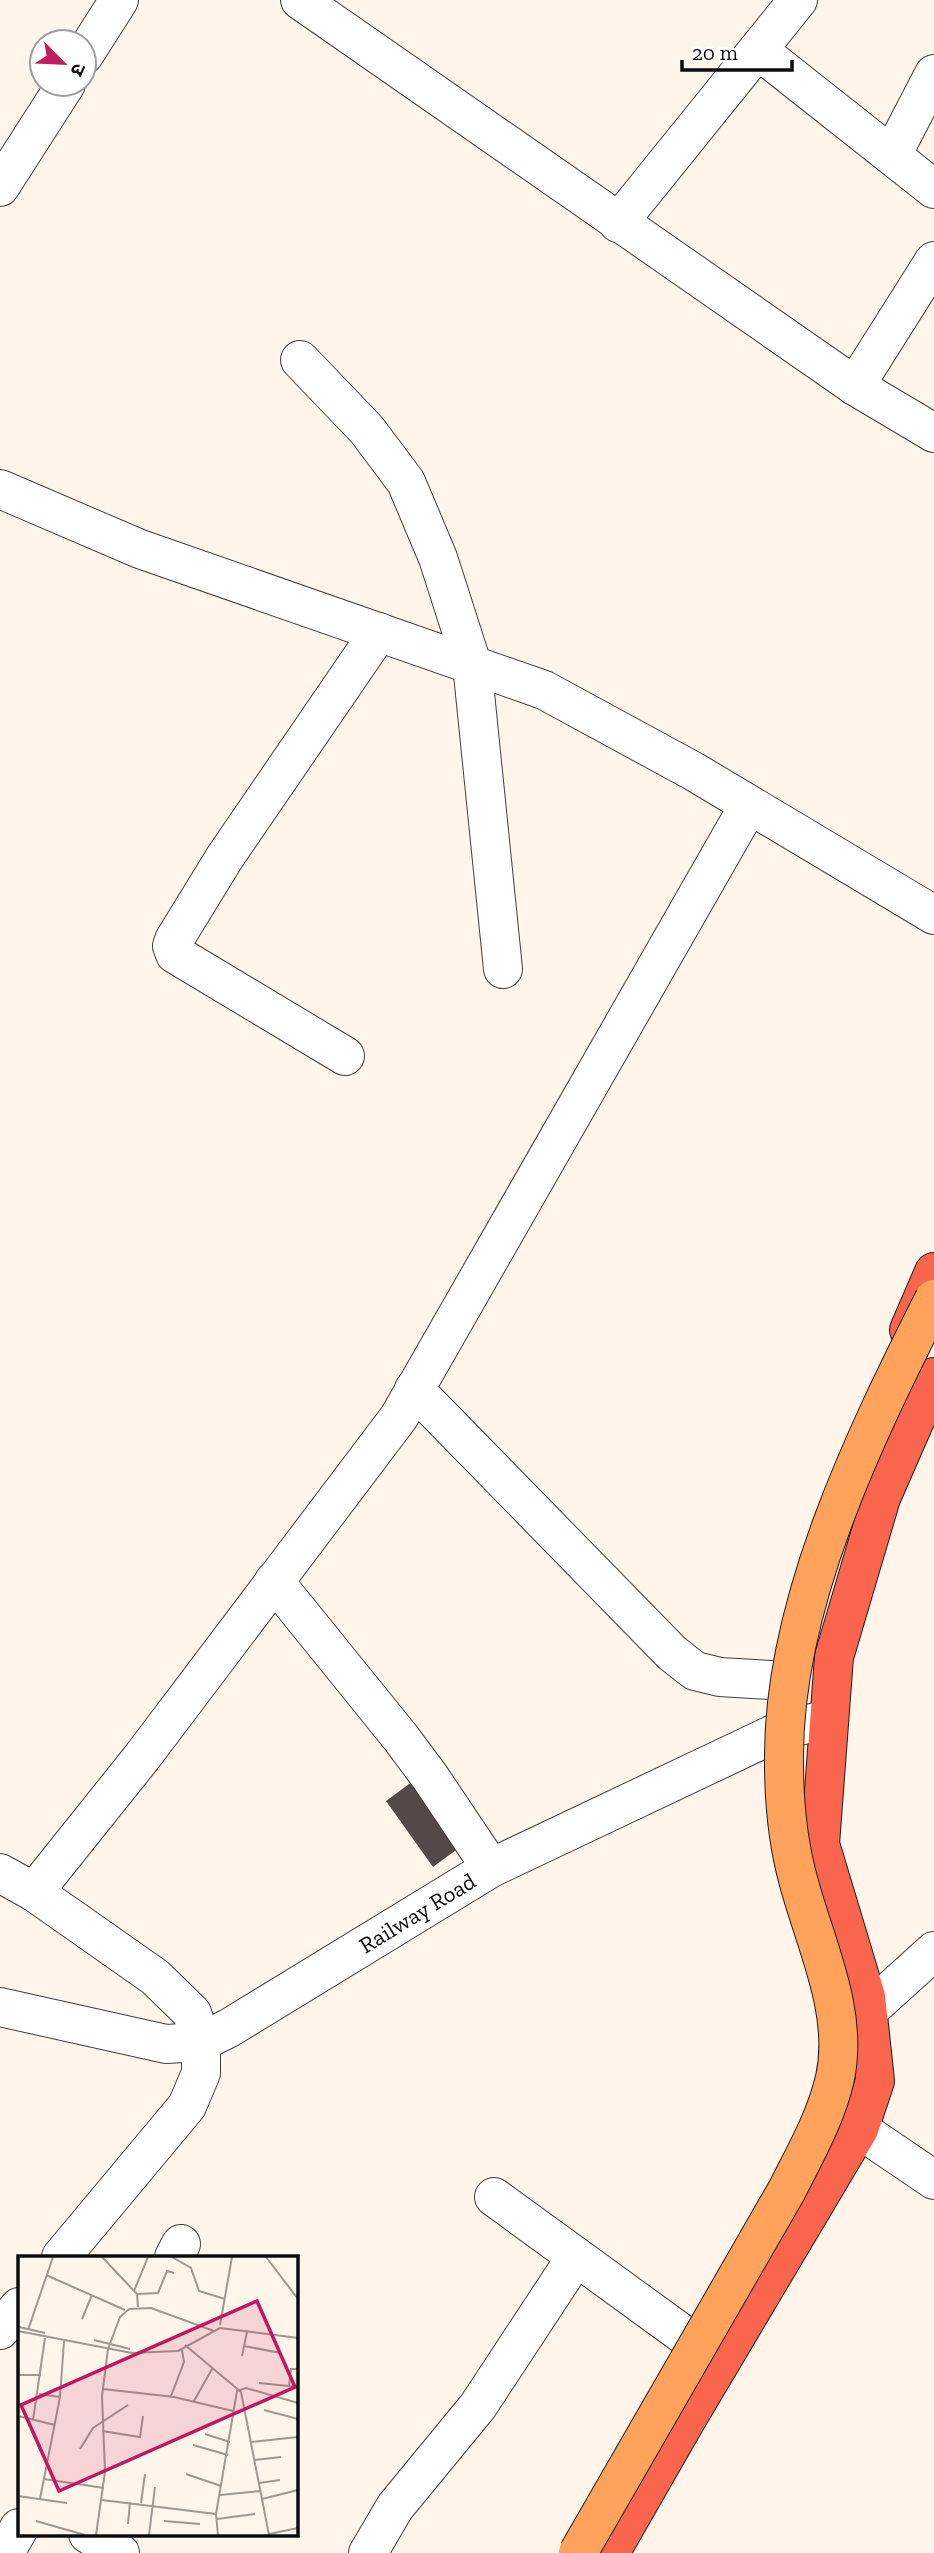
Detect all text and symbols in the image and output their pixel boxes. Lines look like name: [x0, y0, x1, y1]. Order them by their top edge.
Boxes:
north arrow: [28, 28, 98, 98]
scale bar: [682, 28, 792, 72]
text: 20 m: [692, 40, 738, 65]
text: उ: [65, 60, 91, 80]
street label: Railway Road: [354, 1867, 481, 1959]
inset map: [18, 2256, 298, 2536]

